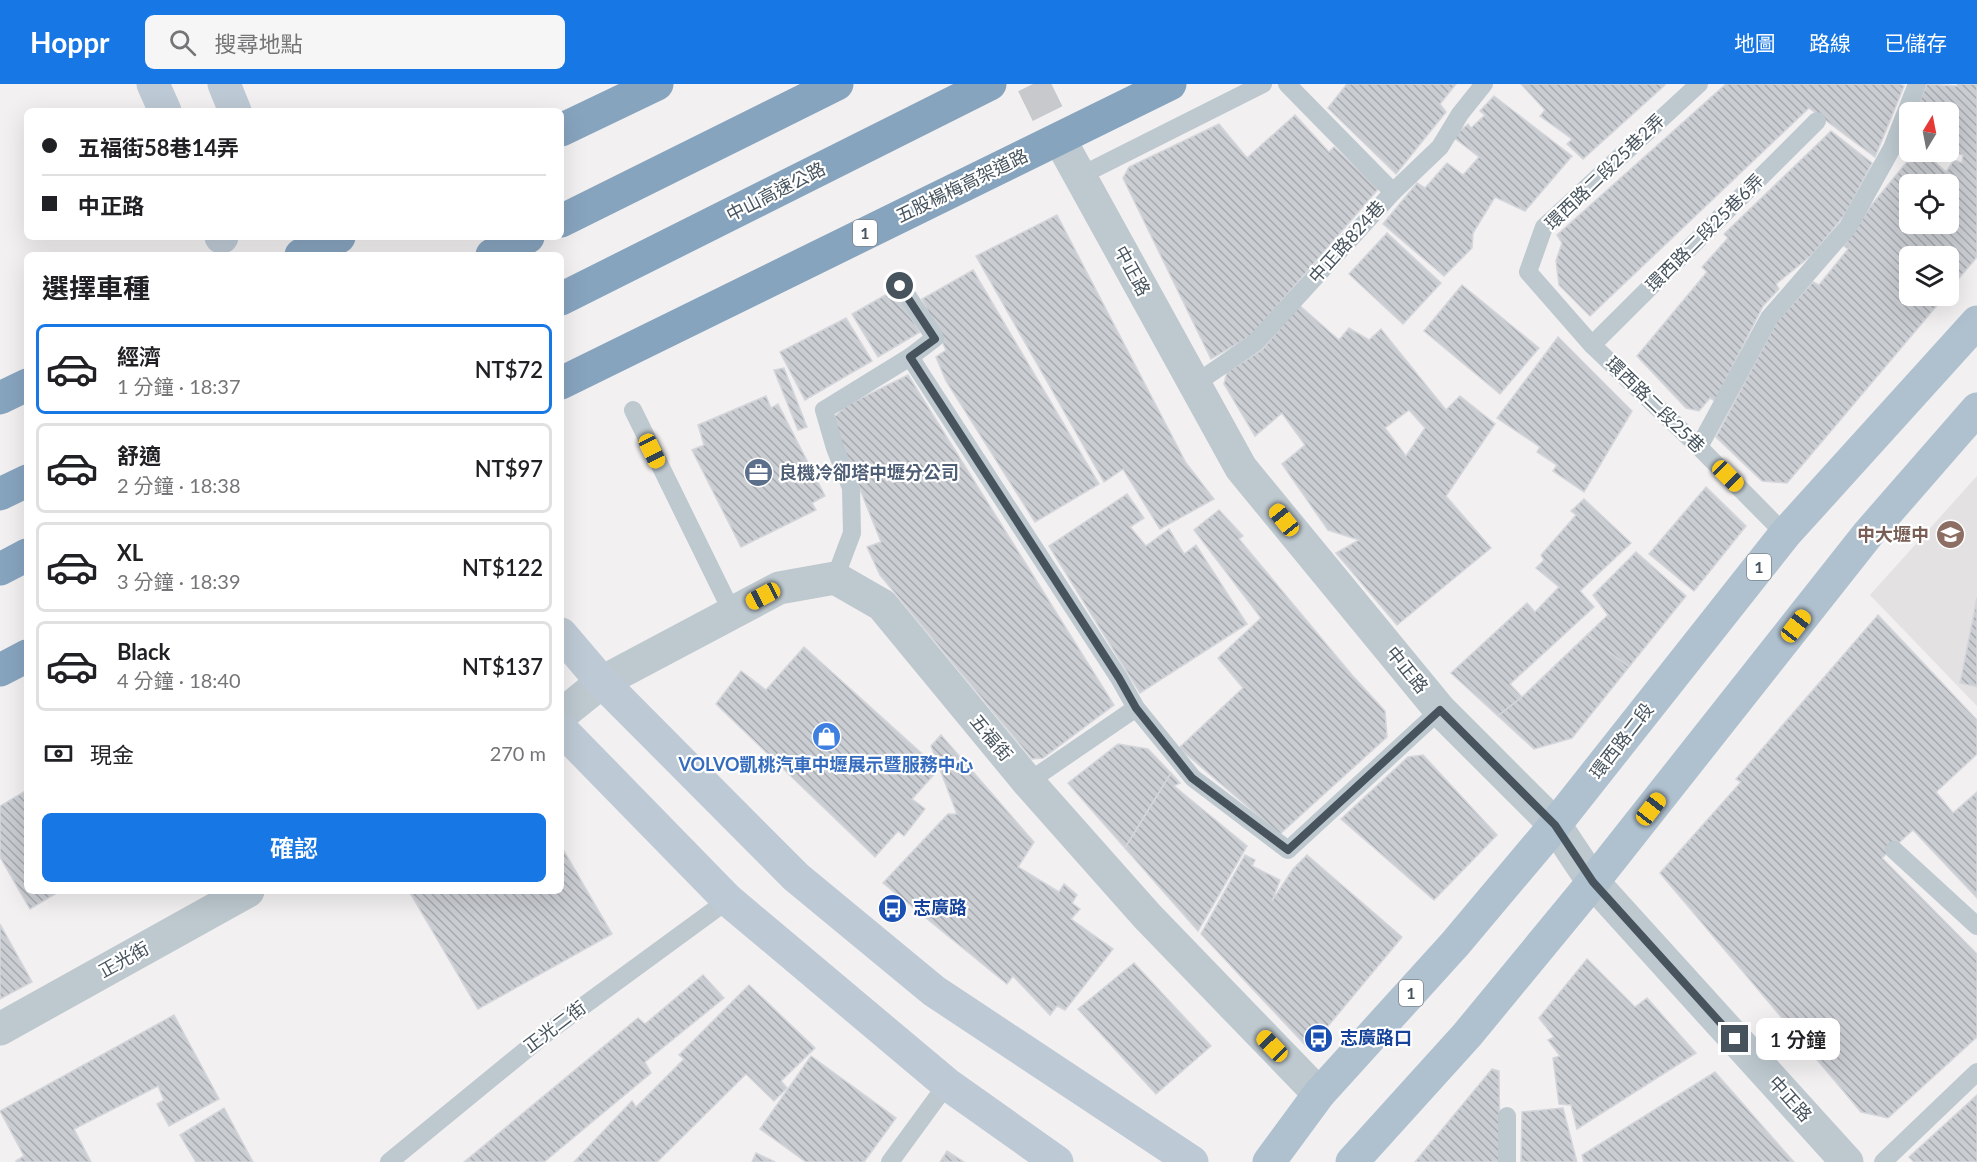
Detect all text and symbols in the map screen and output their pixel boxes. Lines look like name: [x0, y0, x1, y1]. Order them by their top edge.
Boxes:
search box: [145, 15, 565, 69]
text: Hoppr: [30, 25, 109, 59]
icon: search: [166, 26, 199, 59]
text: 搜尋地點: [214, 30, 303, 57]
text: 地圖: [1734, 30, 1776, 55]
text: 路線: [1809, 30, 1851, 55]
text: 已儲存: [1884, 30, 1947, 55]
north arrow: [1899, 102, 1959, 162]
map controls: [1899, 102, 1959, 306]
street label: 環西路二段25巷2弄: [1540, 109, 1669, 234]
text: 五福街58巷14弄: [78, 134, 239, 161]
street label: 五股楊梅高架道路: [892, 144, 1031, 227]
street label: 中山高速公路: [722, 157, 829, 225]
street label: 環西路二段25巷6弄: [1641, 169, 1768, 296]
button: locate: [1899, 174, 1959, 234]
text: 中正路: [78, 192, 144, 219]
street label: 中正路824巷: [1304, 196, 1389, 287]
road number: 1: [853, 220, 877, 246]
street label: 中正路: [1110, 242, 1156, 299]
button: layers: [1899, 246, 1959, 306]
text: 選擇車種: [42, 271, 150, 304]
route start: [886, 272, 913, 299]
icon: car: [45, 342, 99, 396]
text: 經濟: [117, 343, 161, 370]
street label: 環西路二段25巷: [1602, 352, 1710, 457]
text: NT$72: [475, 356, 543, 383]
text: 1 分鐘 · 18:37: [117, 374, 241, 398]
car: [636, 431, 668, 471]
icon: car: [45, 441, 99, 495]
text: 舒適: [117, 442, 161, 469]
text: NT$97: [475, 455, 543, 482]
office icon: 良機冷卻塔中壢分公司: [742, 457, 774, 489]
car: [1709, 457, 1747, 495]
place label: 良機冷卻塔中壢分公司: [779, 461, 959, 483]
text: 2 分鐘 · 18:38: [117, 473, 241, 497]
car: [1266, 500, 1302, 540]
school or university icon: 中大壢中: [1934, 519, 1966, 551]
place label: 中大壢中: [1857, 523, 1929, 545]
text: XL: [117, 539, 143, 566]
icon: car: [45, 540, 99, 594]
text: NT$122: [462, 554, 543, 581]
road number: 1: [1747, 554, 1771, 580]
text: 3 分鐘 · 18:39: [117, 569, 241, 593]
car: [743, 580, 783, 612]
car: [1778, 606, 1814, 646]
text: Black: [117, 638, 170, 665]
icon: car: [45, 639, 99, 693]
street label: 中正路: [1382, 641, 1433, 697]
text: NT$137: [462, 653, 543, 680]
text: 4 分鐘 · 18:40: [117, 668, 241, 692]
street label: 環西路二段: [1585, 698, 1658, 783]
street label: 五福街: [966, 710, 1018, 765]
shop icon: VOLVO凱桃汽車中壢展示暨服務中心: [810, 720, 842, 752]
icon: cash: [42, 737, 75, 770]
text: 現金: [90, 741, 134, 768]
text: 270 m: [490, 741, 546, 765]
place label: VOLVO凱桃汽車中壢展示暨服務中心: [677, 753, 974, 775]
car: [1633, 789, 1669, 829]
button: 確認: [42, 813, 546, 882]
bus stop icon: 志廣路: [876, 892, 908, 924]
place label: 志廣路: [913, 896, 967, 918]
street label: 正光街: [95, 936, 152, 982]
road number: 1: [1399, 980, 1423, 1006]
street label: 正光二街: [519, 996, 590, 1057]
callout: 1 分鐘: [1756, 1018, 1840, 1060]
bus stop icon: 志廣路口: [1303, 1022, 1335, 1054]
route end: [1721, 1025, 1748, 1052]
place label: 志廣路口: [1340, 1026, 1412, 1048]
car: [1253, 1027, 1291, 1065]
text: 1 分鐘: [1770, 1027, 1826, 1051]
street label: 中正路: [1765, 1071, 1817, 1126]

